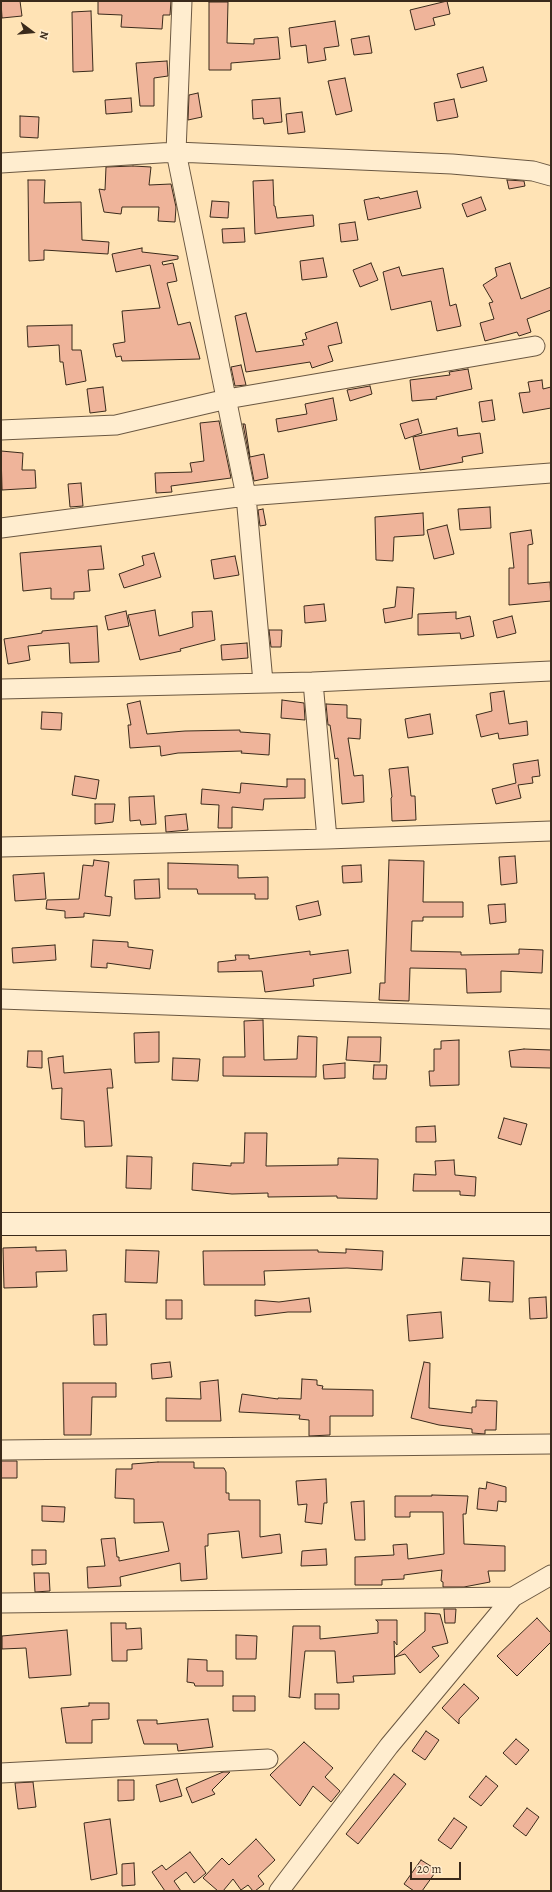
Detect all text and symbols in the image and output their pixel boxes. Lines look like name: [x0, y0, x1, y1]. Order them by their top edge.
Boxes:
north arrow: [12, 12, 52, 52]
text: N: [36, 30, 52, 41]
scale bar: [412, 1854, 463, 1880]
text: 20 m: [417, 1861, 441, 1877]

